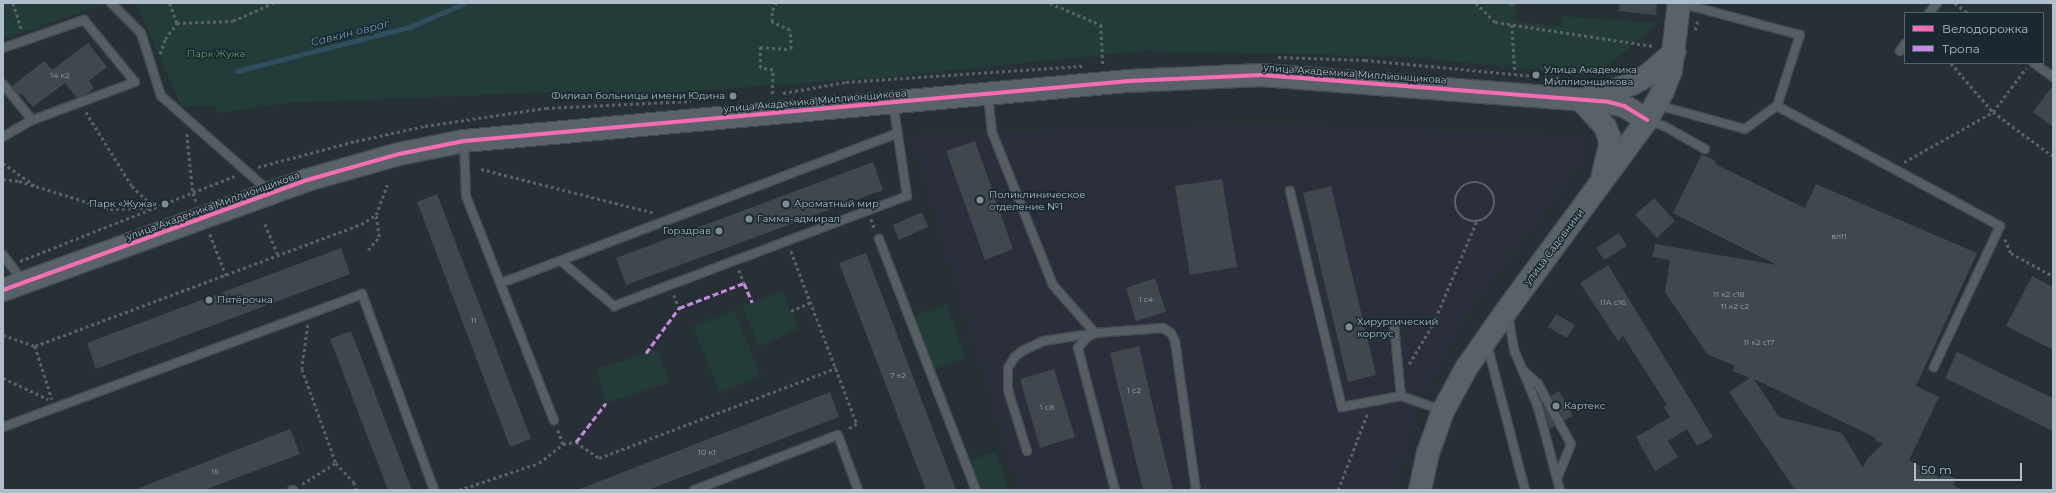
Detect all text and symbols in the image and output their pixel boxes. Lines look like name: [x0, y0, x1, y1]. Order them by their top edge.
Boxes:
legend: [1904, 12, 2044, 64]
water label: Савкин овраг: [309, 17, 391, 49]
text: Велодорожка: [1942, 21, 2028, 36]
text: Тропа: [1942, 41, 1980, 56]
park label: Парк Жужа: [187, 48, 245, 60]
street label: улица Академика Миллионщикова: [1263, 62, 1447, 86]
place label: Улица Академика Миллионщикова: [1544, 63, 1637, 86]
marker: Улица Академика Миллионщикова: [1531, 70, 1541, 80]
house number: 14 к2: [50, 71, 70, 81]
street label: улица Академика Миллионщикова: [723, 87, 907, 115]
place label: Филиал больницы имени Юдина: [551, 90, 725, 102]
marker: Филиал больницы имени Юдина: [728, 91, 738, 101]
street label: улица Академика Миллионщикова: [125, 169, 301, 243]
place label: Поликлиническое отделение №1: [989, 188, 1085, 212]
marker: Поликлиническое отделение №1: [974, 194, 986, 206]
place label: Парк «Жужа»: [89, 198, 157, 210]
place label: Ароматный мир: [794, 198, 879, 210]
marker: Парк «Жужа»: [160, 199, 170, 209]
marker: Ароматный мир: [781, 199, 791, 209]
street label: улица Садовники: [1522, 207, 1586, 287]
place label: Гамма-адмирал: [757, 213, 840, 225]
marker: Гамма-адмирал: [744, 214, 754, 224]
place label: Горздрав: [663, 225, 711, 237]
marker: Горздрав: [714, 226, 724, 236]
house number: вл11: [1831, 232, 1847, 242]
house number: 11 к2 с18: [1713, 290, 1745, 300]
place label: Пятёрочка: [217, 294, 273, 306]
marker: Пятёрочка: [204, 295, 214, 305]
house number: 1 с4: [1139, 295, 1153, 305]
house number: 11А с16: [1600, 298, 1626, 308]
house number: 11 к2 с2: [1721, 302, 1749, 312]
place label: Хирургический корпус: [1357, 315, 1438, 338]
house number: 11: [471, 316, 477, 326]
marker: Хирургический корпус: [1344, 322, 1354, 332]
house number: 11 к2 с17: [1743, 338, 1775, 348]
house number: 7 к2: [890, 371, 906, 381]
house number: 1 с2: [1127, 386, 1141, 396]
place label: Картекс: [1564, 400, 1605, 412]
marker: Картекс: [1551, 401, 1561, 411]
house number: 1 с8: [1040, 403, 1054, 413]
house number: 10 к1: [698, 448, 716, 458]
scale bar: [1916, 455, 2024, 481]
text: 50 m: [1921, 462, 1952, 477]
house number: 15: [211, 467, 219, 477]

